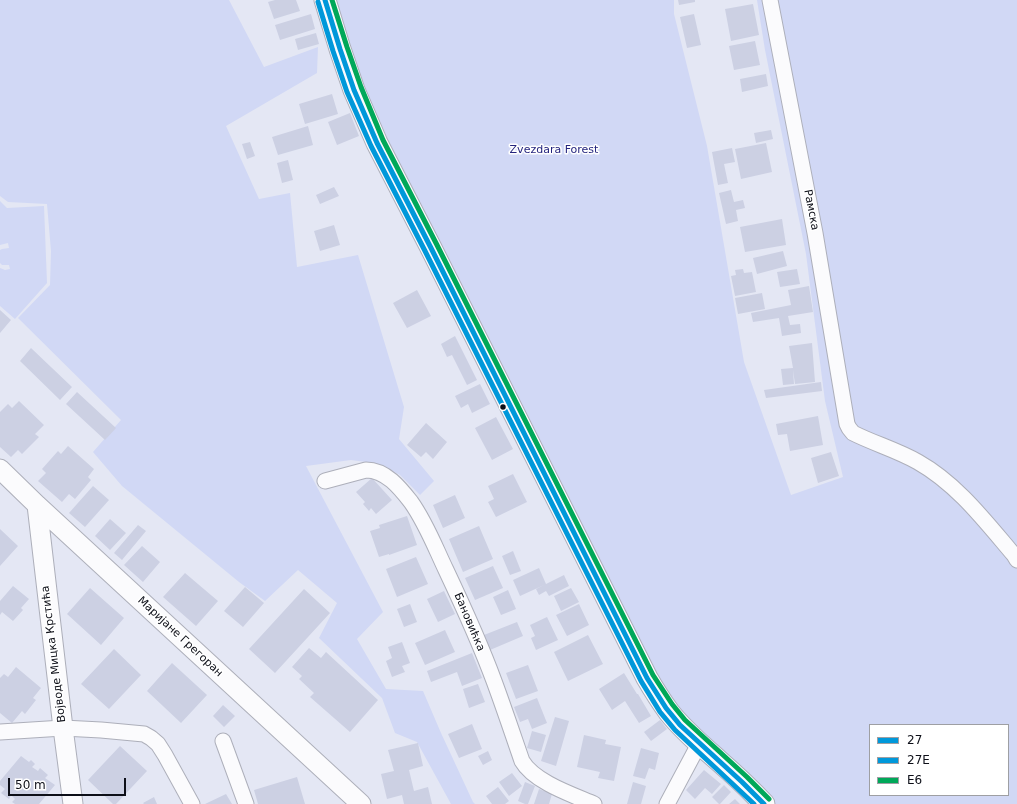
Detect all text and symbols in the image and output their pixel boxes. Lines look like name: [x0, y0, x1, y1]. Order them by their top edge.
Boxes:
park label: Zvezdara Forest: [510, 143, 598, 157]
street label: Рамска: [801, 189, 821, 231]
unlabelled marker: [498, 402, 508, 412]
street label: Војводе Мицка Крстића: [39, 585, 69, 723]
street label: Бановићка: [451, 591, 487, 653]
street label: Маријане Грегоран: [135, 594, 225, 680]
legend: [869, 724, 1009, 796]
text: 27: [907, 733, 922, 747]
text: 27E: [907, 753, 930, 767]
scale bar: [10, 770, 128, 796]
text: E6: [907, 773, 922, 787]
text: 50 m: [15, 778, 46, 792]

